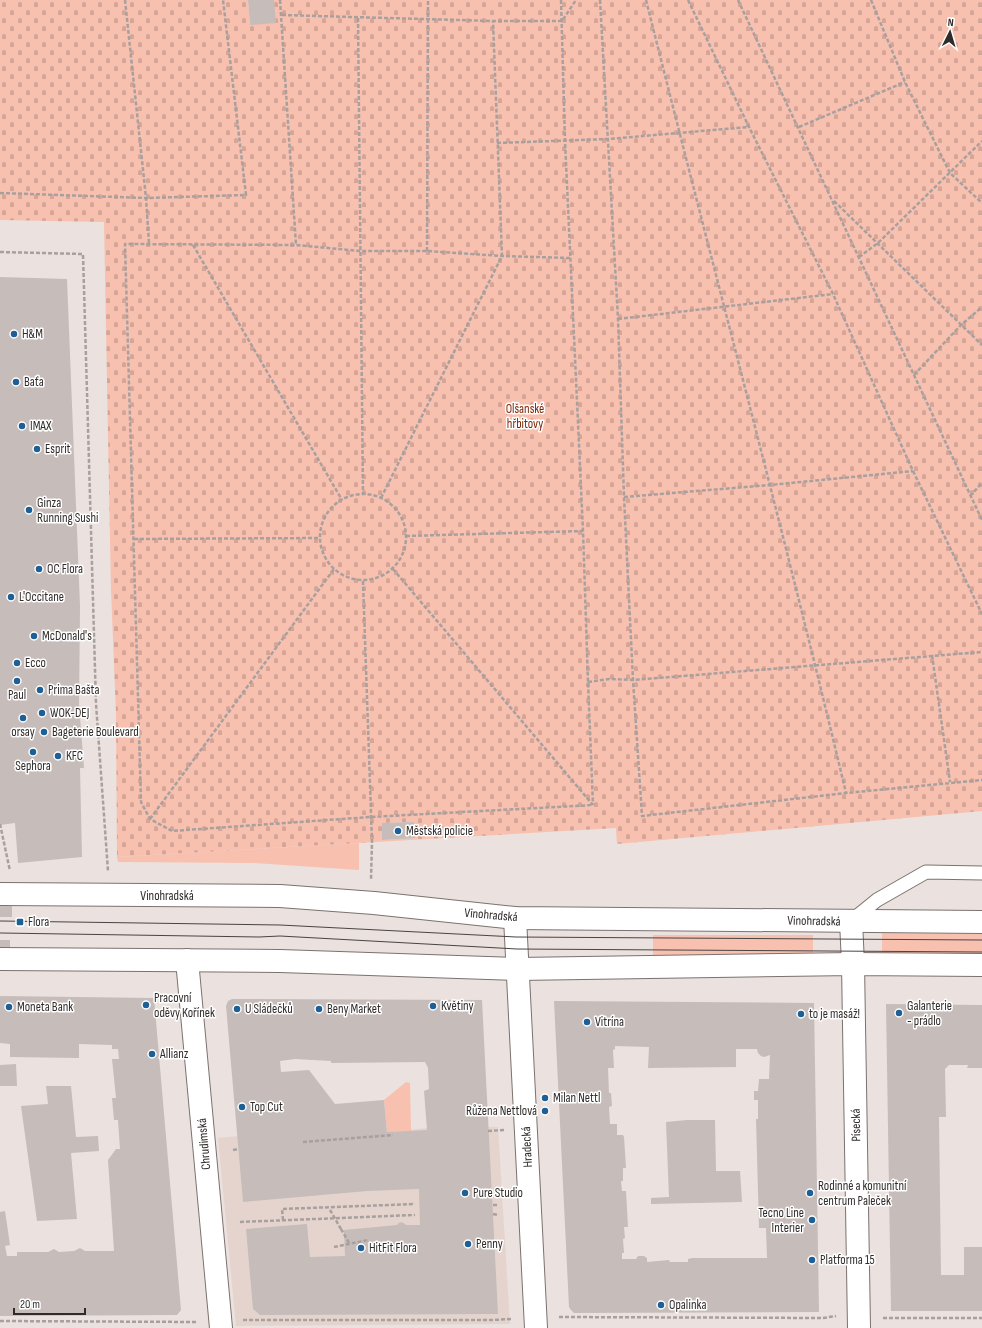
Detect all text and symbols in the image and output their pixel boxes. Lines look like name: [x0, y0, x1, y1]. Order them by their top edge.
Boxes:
north arrow: [930, 12, 970, 52]
text: N: [947, 16, 954, 29]
place label: H&M: [22, 326, 43, 342]
marker: H&M: [9, 329, 19, 339]
place label: Baťa: [24, 374, 44, 390]
marker: Baťa: [11, 377, 21, 387]
park label: Olšanské hřbitovy: [506, 401, 544, 432]
place label: IMAX: [30, 418, 52, 434]
marker: IMAX: [17, 421, 27, 431]
place label: Esprit: [45, 441, 71, 457]
marker: Esprit: [32, 444, 42, 454]
place label: Ginza Running Sushi: [37, 495, 98, 526]
marker: Ginza Running Sushi: [24, 505, 34, 515]
place label: OC Flora: [47, 561, 83, 577]
marker: OC Flora: [34, 564, 44, 574]
place label: L'Occitane: [19, 589, 64, 605]
marker: L'Occitane: [6, 592, 16, 602]
place label: McDonald's: [42, 628, 92, 644]
marker: McDonald's: [29, 631, 39, 641]
place label: Ecco: [25, 655, 46, 671]
marker: Ecco: [12, 658, 22, 668]
marker: Paul: [12, 676, 22, 686]
place label: Prima Bašta: [48, 682, 99, 698]
marker: Prima Bašta: [35, 685, 45, 695]
place label: Paul: [8, 687, 26, 703]
place label: WOK-DEJ: [50, 705, 89, 721]
marker: WOK-DEJ: [37, 708, 47, 718]
marker: orsay: [18, 713, 28, 723]
place label: orsay: [11, 724, 35, 740]
place label: Bageterie Boulevard: [52, 724, 139, 740]
marker: Bageterie Boulevard: [39, 727, 49, 737]
marker: Sephora: [28, 747, 38, 757]
place label: KFC: [66, 748, 83, 764]
marker: KFC: [53, 751, 63, 761]
place label: Sephora: [15, 758, 51, 774]
place label: Městská policie: [406, 823, 473, 839]
marker: Městská policie: [393, 826, 403, 836]
street label: Vinohradská: [140, 888, 194, 904]
street label: Vinohradská: [464, 905, 518, 925]
street label: Vinohradská: [787, 913, 841, 929]
place label: Flora: [28, 914, 49, 930]
marker: Flora: [15, 917, 25, 927]
place label: Pracovní oděvy Kořínek: [154, 990, 215, 1021]
place label: Květiny: [441, 998, 474, 1014]
place label: Galanterie - prádlo: [907, 998, 952, 1029]
place label: Moneta Bank: [17, 999, 73, 1015]
marker: Pracovní oděvy Kořínek: [141, 1000, 151, 1010]
place label: U Sládečků: [245, 1001, 293, 1017]
place label: Beny Market: [327, 1001, 381, 1017]
marker: Květiny: [428, 1001, 438, 1011]
marker: Moneta Bank: [4, 1002, 14, 1012]
marker: U Sládečků: [232, 1004, 242, 1014]
marker: Beny Market: [314, 1004, 324, 1014]
place label: to je masáž!: [809, 1006, 860, 1022]
marker: Galanterie - prádlo: [894, 1008, 904, 1018]
marker: to je masáž!: [796, 1009, 806, 1019]
place label: Vitrína: [595, 1014, 624, 1030]
marker: Vitrína: [582, 1017, 592, 1027]
place label: Allianz: [159, 1046, 189, 1062]
marker: Allianz: [147, 1049, 157, 1059]
place label: Milan Nettl: [553, 1090, 600, 1106]
marker: Milan Nettl: [540, 1093, 550, 1103]
place label: Top Cut: [250, 1099, 283, 1115]
marker: Top Cut: [237, 1102, 247, 1112]
place label: Růžena Nettlová: [466, 1103, 537, 1119]
marker: Růžena Nettlová: [540, 1106, 550, 1116]
street label: Písecká: [848, 1108, 864, 1142]
street label: Chrudimská: [194, 1117, 214, 1171]
street label: Hradecká: [518, 1126, 536, 1168]
place label: Rodinné a komunitní centrum Paleček: [818, 1178, 907, 1209]
place label: Pure Studio: [473, 1185, 523, 1201]
marker: Pure Studio: [460, 1188, 470, 1198]
marker: Rodinné a komunitní centrum Paleček: [805, 1188, 815, 1198]
place label: Tecno Line Interier: [758, 1205, 804, 1236]
marker: Tecno Line Interier: [807, 1215, 817, 1225]
place label: Penny: [476, 1236, 503, 1252]
marker: Penny: [463, 1239, 473, 1249]
place label: HitFit Flora: [369, 1240, 417, 1256]
marker: HitFit Flora: [356, 1243, 366, 1253]
place label: Platforma 15: [820, 1252, 875, 1268]
marker: Platforma 15: [807, 1255, 817, 1265]
scale bar: [14, 1290, 85, 1316]
text: 20 m: [20, 1297, 40, 1312]
place label: Opalinka: [669, 1297, 706, 1313]
marker: Opalinka: [656, 1300, 666, 1310]

